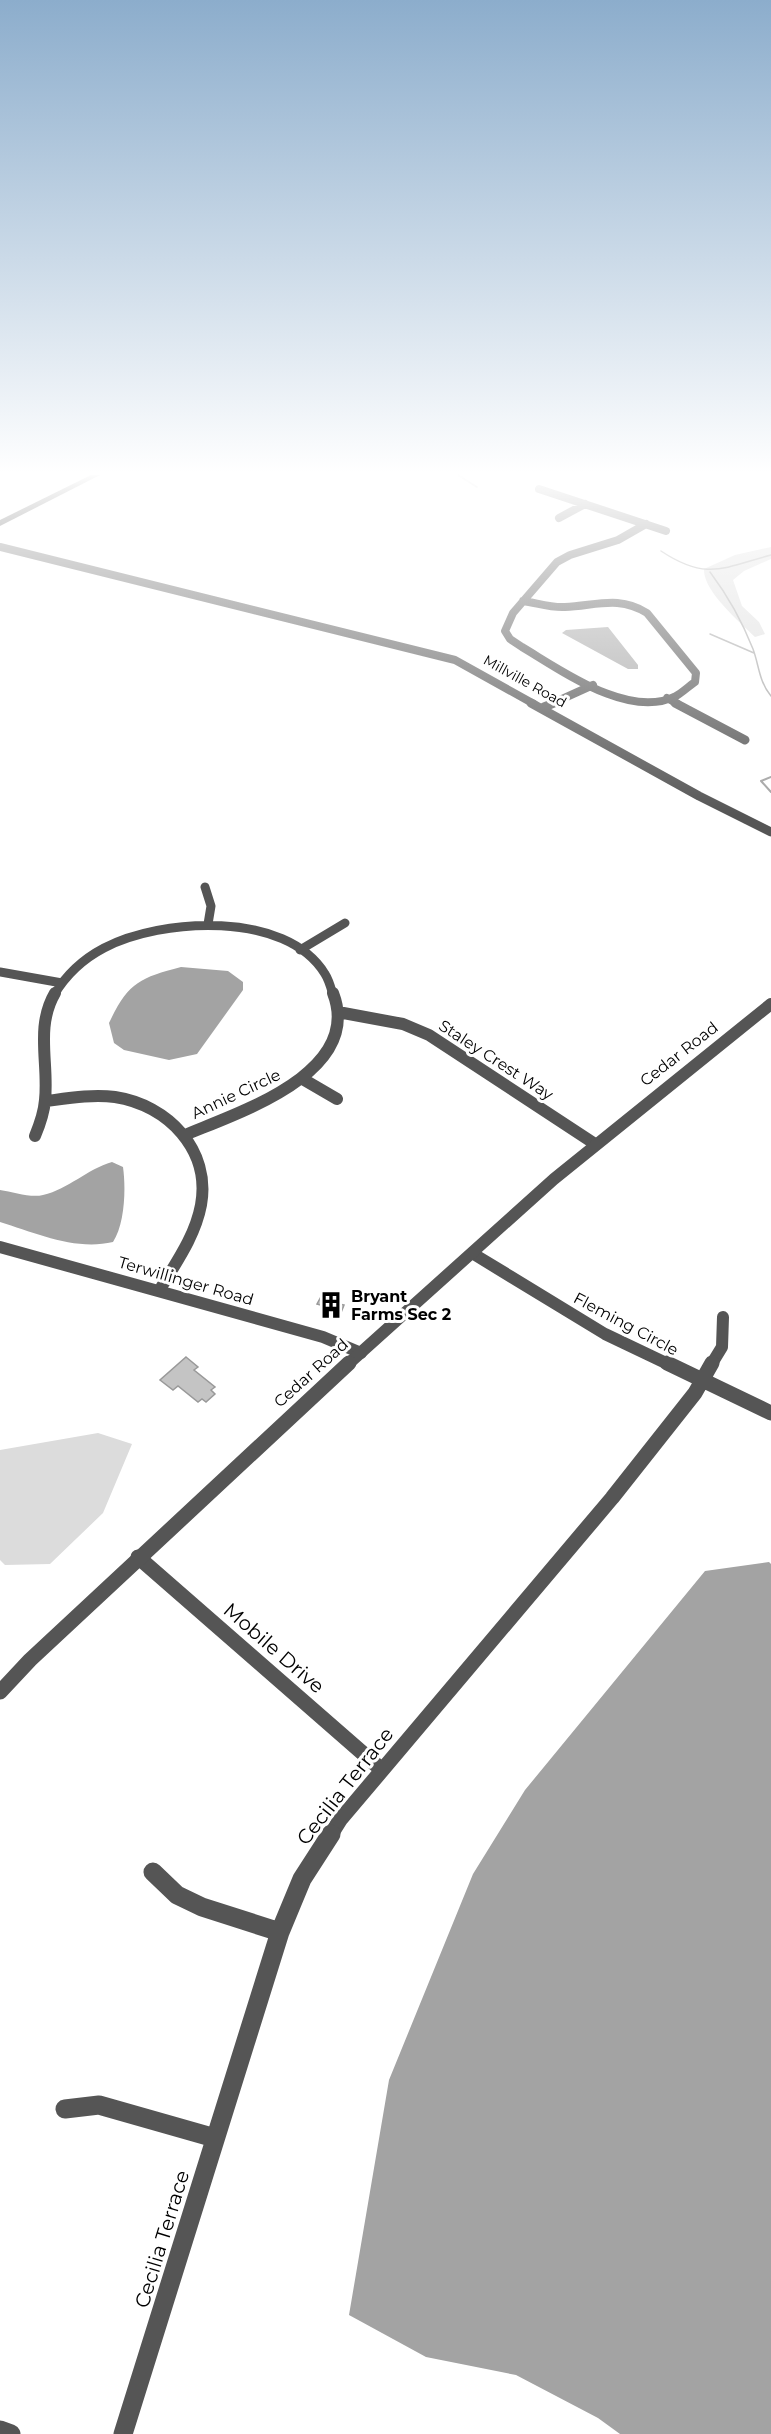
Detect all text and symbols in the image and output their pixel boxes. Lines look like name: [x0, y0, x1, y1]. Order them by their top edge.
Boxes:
street label: Millville Road: [480, 651, 570, 711]
street label: Staley Crest Way: [435, 1016, 557, 1104]
street label: Cedar Road: [636, 1018, 722, 1090]
street label: Annie Circle: [188, 1065, 284, 1123]
street label: Terwillinger Road: [116, 1253, 256, 1309]
place label: Bryant Farms Sec 2: [351, 1287, 451, 1324]
street label: Fleming Circle: [570, 1288, 682, 1360]
building icon: Bryant Farms Sec 2: [316, 1290, 346, 1320]
street label: Cedar Road: [270, 1335, 352, 1411]
street label: Mobile Drive: [219, 1598, 329, 1698]
street label: Cecilia Terrace: [292, 1722, 398, 1850]
street label: Cecilia Terrace: [130, 2167, 194, 2311]

